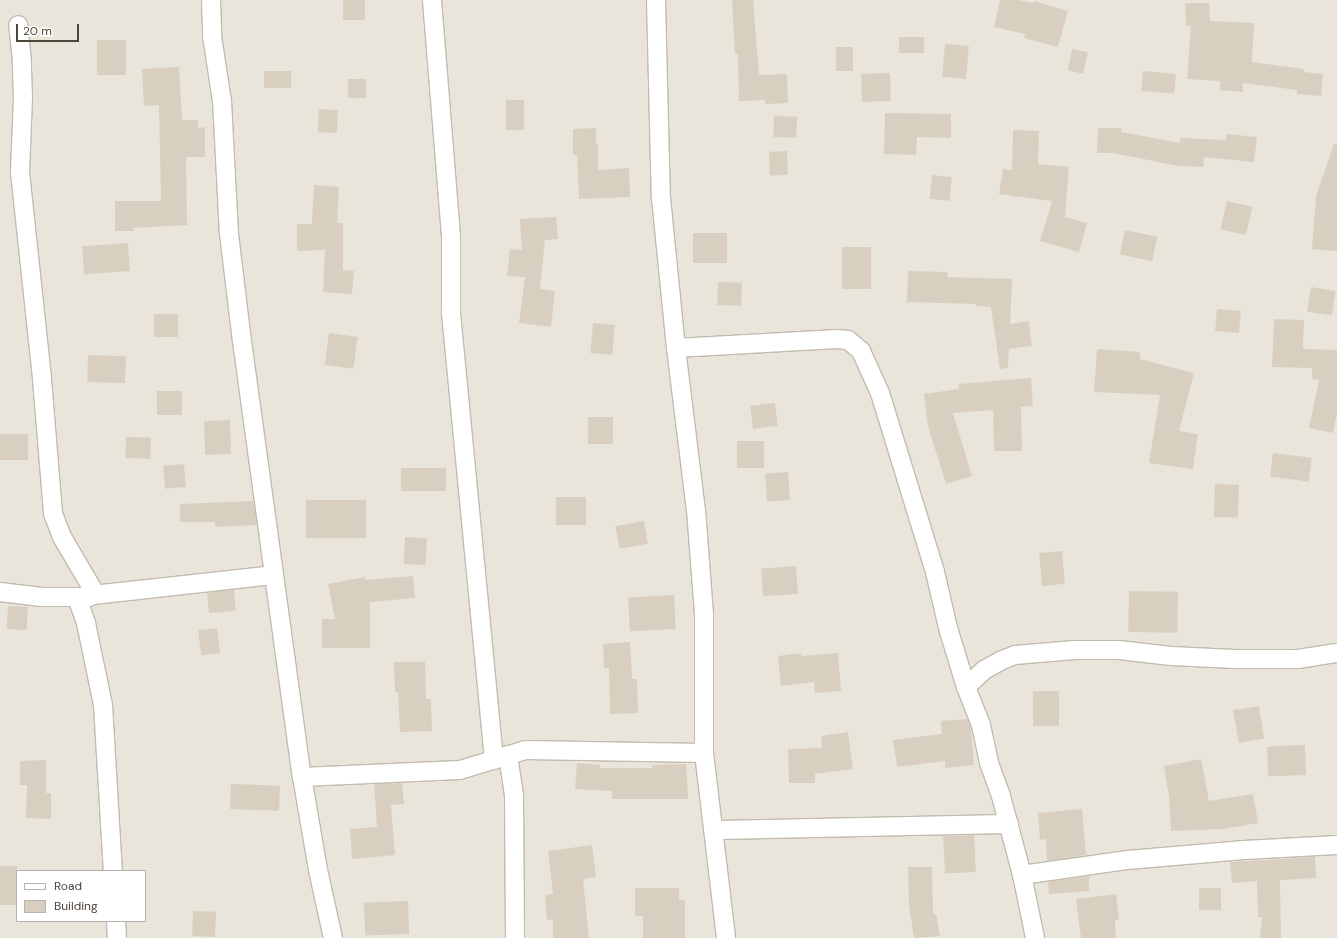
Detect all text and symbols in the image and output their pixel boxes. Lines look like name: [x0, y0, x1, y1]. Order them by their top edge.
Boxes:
scale bar: [18, 16, 81, 42]
text: 20 m: [23, 23, 52, 39]
legend: [16, 870, 146, 922]
text: Road: [54, 878, 82, 894]
text: Building: [54, 898, 98, 914]

